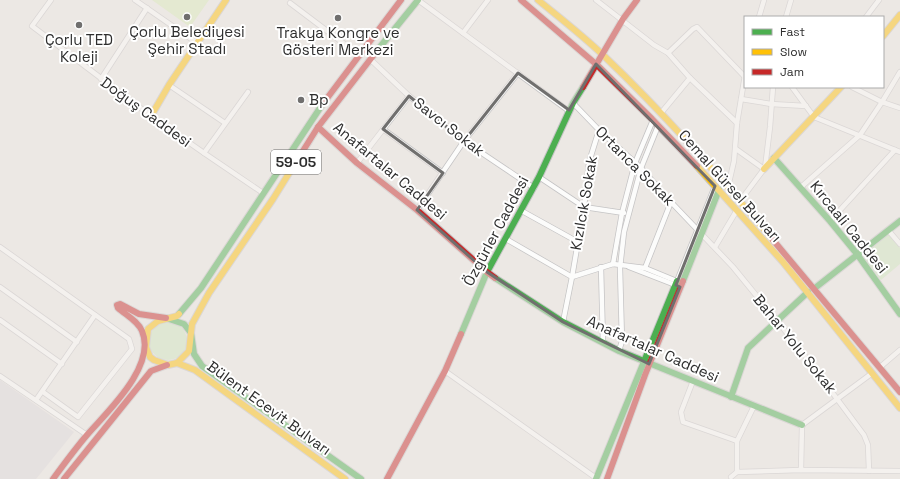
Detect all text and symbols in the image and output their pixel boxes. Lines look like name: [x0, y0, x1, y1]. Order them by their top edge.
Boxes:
marker: Çorlu Belediyesi Şehir Stadı: [182, 12, 192, 22]
marker: Trakya Kongre ve Gösteri Merkezi: [333, 13, 343, 23]
legend: [744, 16, 884, 88]
marker: Çorlu TED Koleji: [74, 20, 84, 30]
place label: Çorlu Belediyesi Şehir Stadı: [129, 22, 245, 58]
place label: Trakya Kongre ve Gösteri Merkezi: [276, 23, 400, 59]
text: Fast: [780, 24, 805, 40]
place label: Çorlu TED Koleji: [45, 30, 113, 66]
text: Slow: [780, 44, 807, 60]
text: Jam: [780, 64, 804, 80]
street label: Doğuş Caddesi: [97, 72, 195, 151]
place label: Bp: [309, 90, 329, 109]
street label: Savcı Sokak: [410, 93, 489, 160]
marker: Bp: [296, 95, 306, 105]
street label: Anafartalar Caddesi: [330, 117, 451, 224]
street label: Ortanca Sokak: [592, 122, 679, 209]
street label: Cemal Gürsel Bulvarı: [675, 125, 786, 246]
road number: 59-05: [271, 150, 321, 174]
street label: Kızılcık Sokak: [566, 154, 601, 252]
street label: Özgürler Caddesi: [459, 172, 533, 289]
street label: Kırcaali Caddesi: [806, 177, 892, 277]
street label: Bahar Yolu Sokak: [749, 290, 841, 397]
street label: Anafartalar Caddesi: [584, 311, 722, 386]
street label: Bülent Ecevit Bulvarı: [204, 356, 335, 459]

